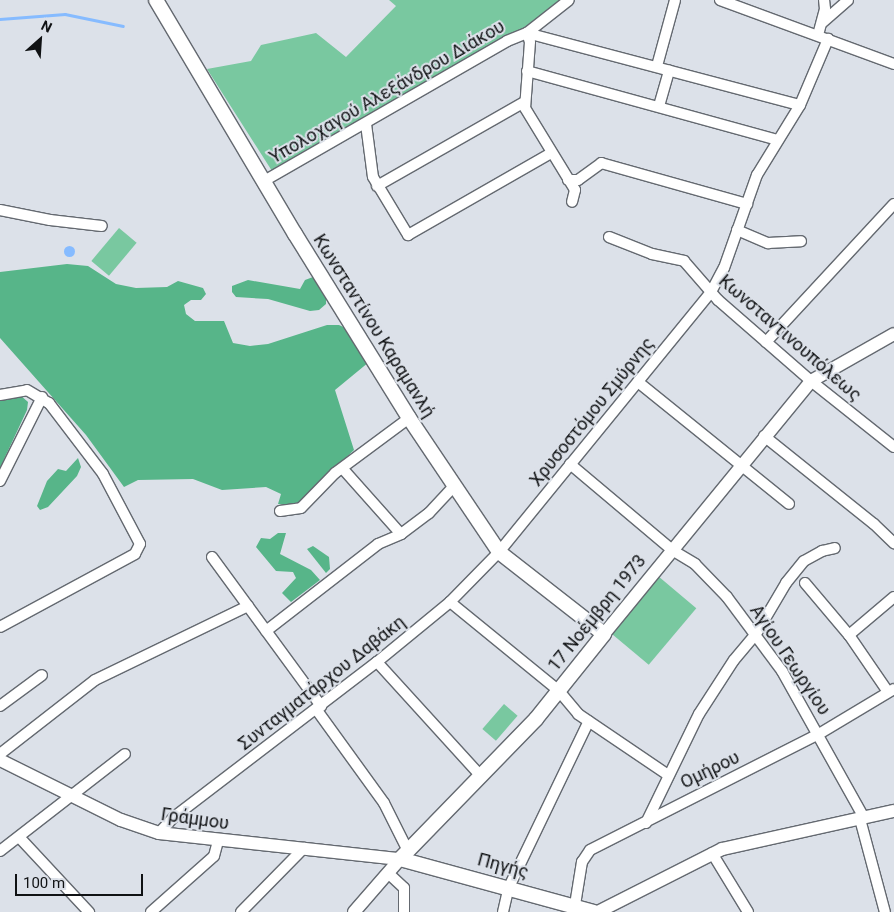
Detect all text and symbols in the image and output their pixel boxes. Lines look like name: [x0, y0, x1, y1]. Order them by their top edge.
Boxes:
north arrow: [15, 15, 65, 65]
street label: Υπολοχαγού Αλεξάνδρου Διάκου: [266, 16, 508, 168]
text: N: [39, 17, 55, 36]
street label: Κωνσταντίνου Καραμανλή: [309, 230, 439, 422]
street label: Κωνσταντινουπόλεως: [714, 270, 866, 406]
street label: Χρυσοστόμου Σμύρνης: [525, 333, 659, 491]
street label: 17 Νοέμβρη 1973: [543, 550, 651, 676]
street label: Αγίου Γεωργίου: [745, 601, 835, 719]
street label: Συνταγματάρχου Δαβάκη: [234, 611, 410, 755]
street label: Ομήρου: [677, 746, 743, 794]
street label: Γράμμου: [160, 804, 230, 834]
street label: Πηγής: [475, 849, 531, 883]
scale bar: [18, 864, 145, 896]
text: 100 m: [23, 874, 65, 892]

